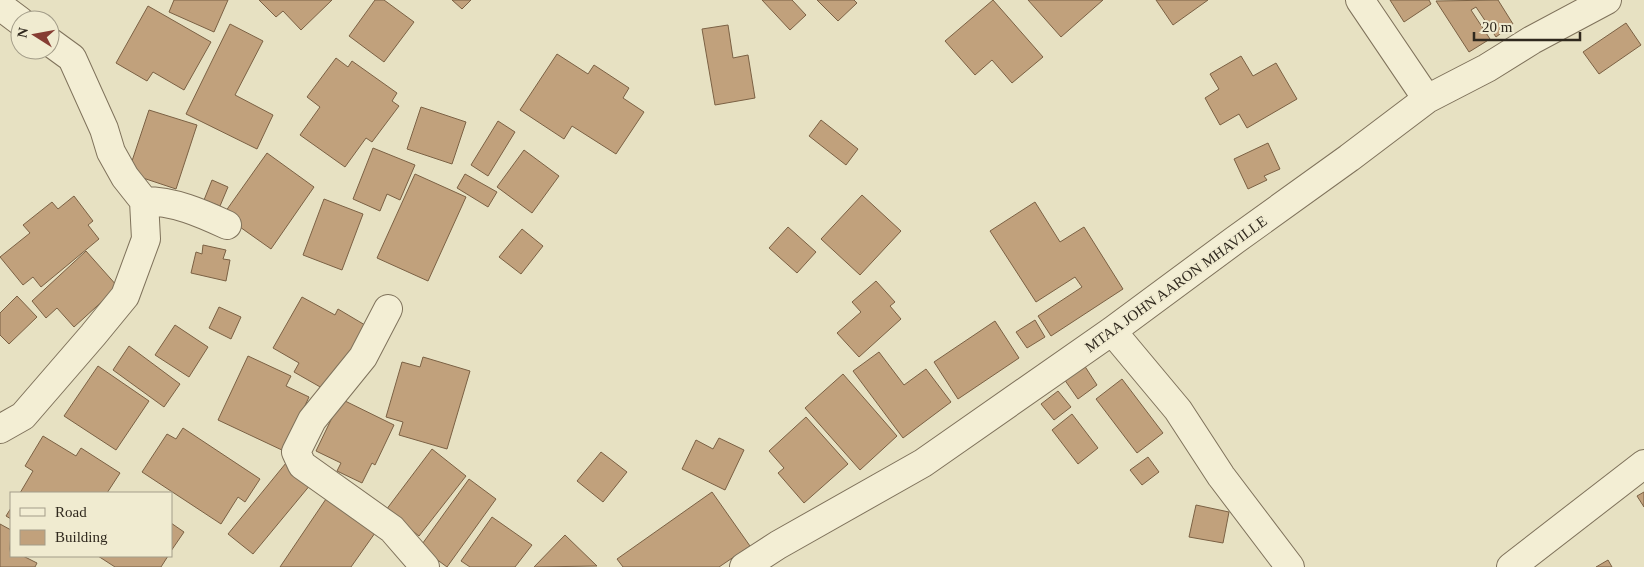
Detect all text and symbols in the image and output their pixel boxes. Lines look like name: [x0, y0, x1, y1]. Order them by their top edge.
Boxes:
north arrow: [10, 10, 60, 60]
scale bar: [1474, 10, 1580, 42]
text: 20 m: [1482, 19, 1513, 35]
text: N: [14, 26, 31, 39]
street label: MTAA JOHN AARON MHAVILLE: [1082, 213, 1270, 355]
legend: [10, 492, 172, 557]
text: Road: [55, 504, 87, 520]
text: Building: [55, 529, 108, 545]

